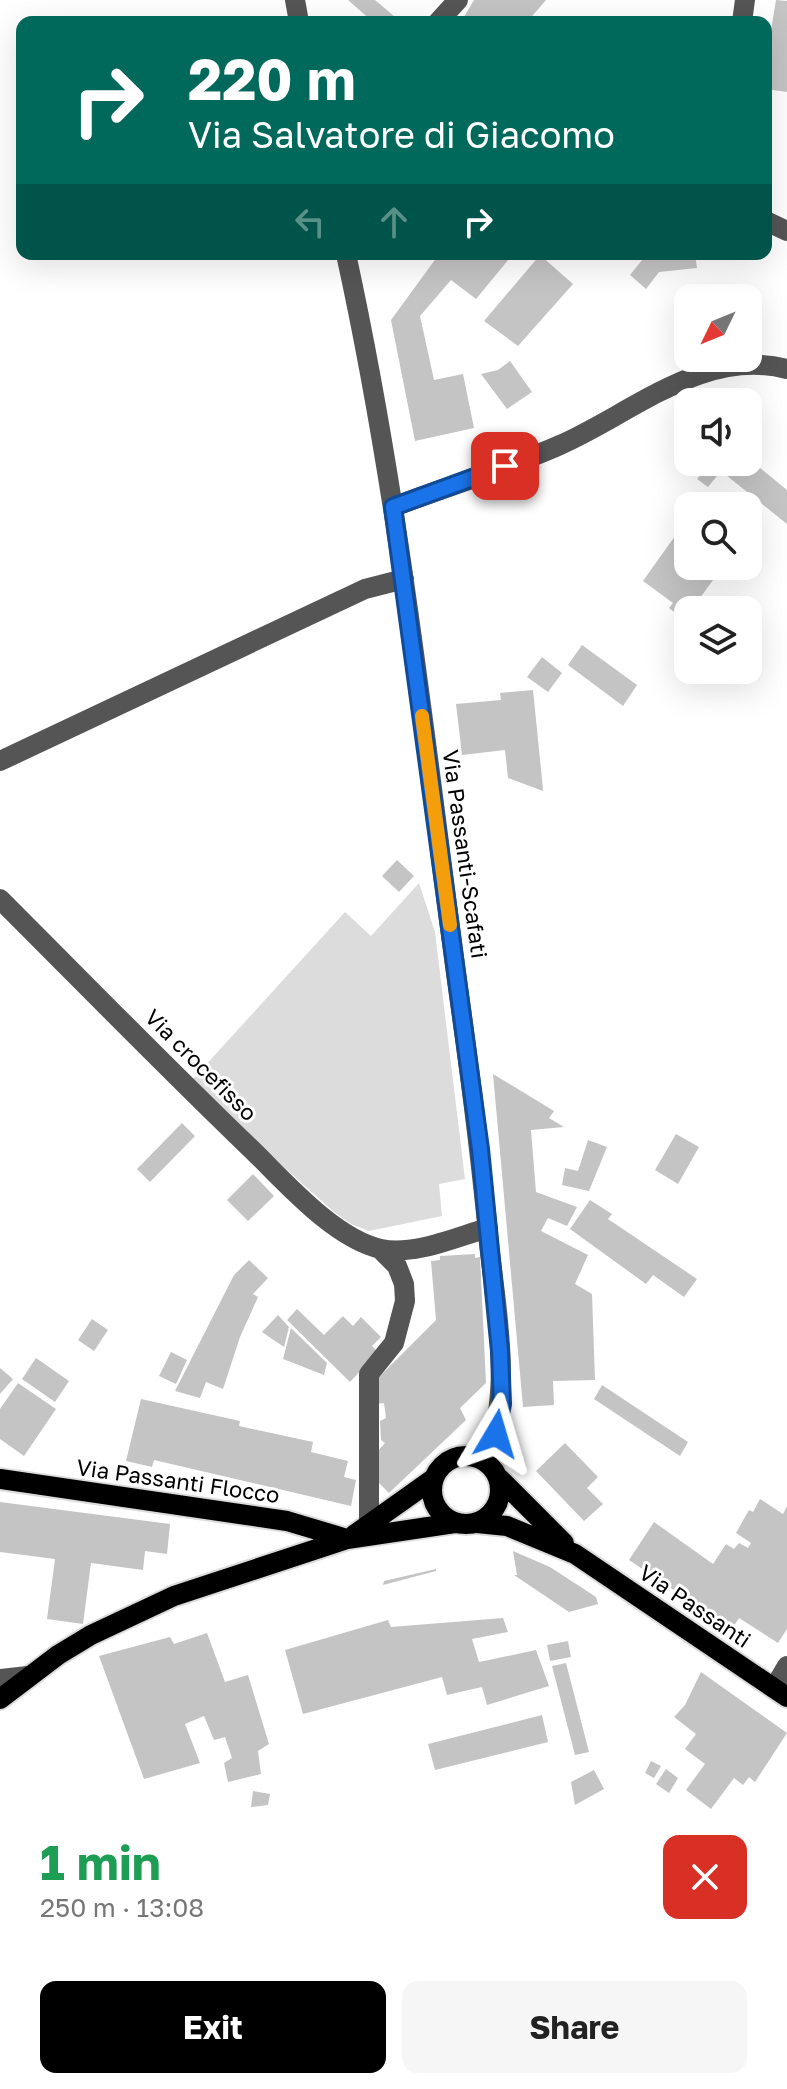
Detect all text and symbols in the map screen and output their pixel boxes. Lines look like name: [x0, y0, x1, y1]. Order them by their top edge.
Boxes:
text: 220 m: [188, 45, 356, 112]
icon: right: [56, 48, 160, 152]
text: Via Salvatore di Giacomo: [188, 113, 615, 156]
icon: left: [288, 200, 332, 244]
icon: ahead: [372, 200, 416, 244]
icon: right: [456, 200, 500, 244]
north arrow: [674, 284, 762, 372]
map controls: [674, 284, 762, 684]
button: sound: [674, 388, 762, 476]
pin: [471, 432, 539, 500]
icon: arrive: [483, 444, 527, 488]
button: search: [674, 492, 762, 580]
button: layers: [674, 596, 762, 684]
street label: Via Passanti-Scafati: [437, 748, 493, 960]
street label: Via crocefisso: [140, 1003, 263, 1126]
position arrow: [454, 1392, 538, 1476]
street label: Via Passanti Flocco: [75, 1453, 281, 1508]
street label: Via Passanti: [634, 1558, 756, 1653]
text: 1 min: [40, 1833, 161, 1891]
button: close: [663, 1835, 747, 1919]
text: 250 m · 13:08: [40, 1892, 204, 1923]
button: Exit: [40, 1981, 386, 2073]
button: Share: [402, 1981, 747, 2073]

